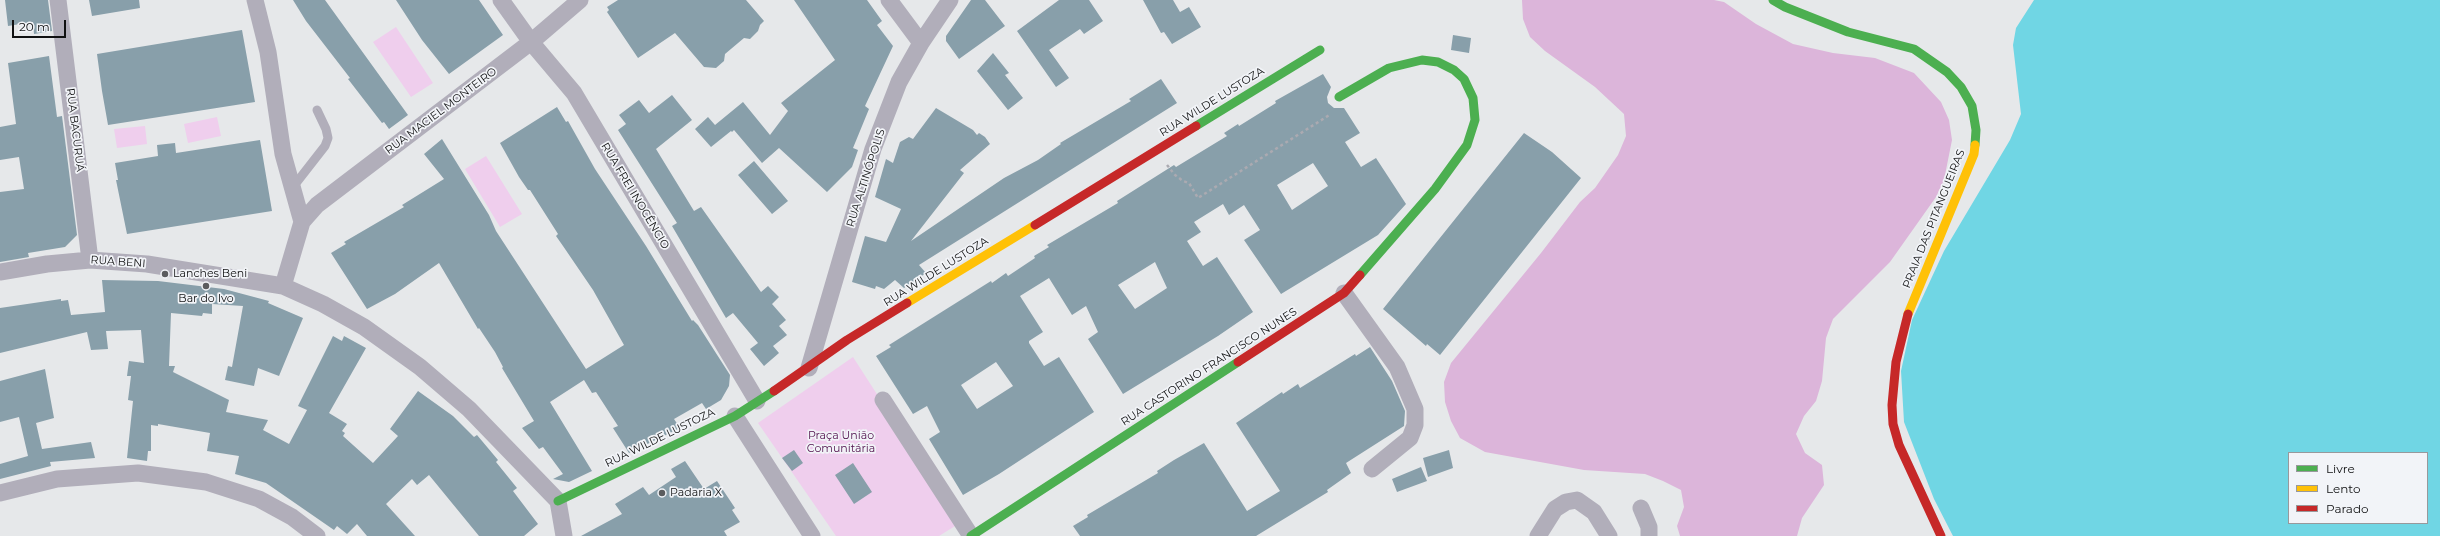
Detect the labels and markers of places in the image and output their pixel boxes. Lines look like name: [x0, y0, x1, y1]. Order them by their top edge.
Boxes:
place label: Lanches Beni: [173, 267, 247, 281]
marker: Lanches Beni: [160, 269, 170, 279]
marker: Bar do Ivo: [201, 281, 211, 291]
place label: Bar do Ivo: [178, 292, 234, 306]
place label: Padaria X: [670, 486, 722, 500]
marker: Padaria X: [657, 488, 667, 498]

